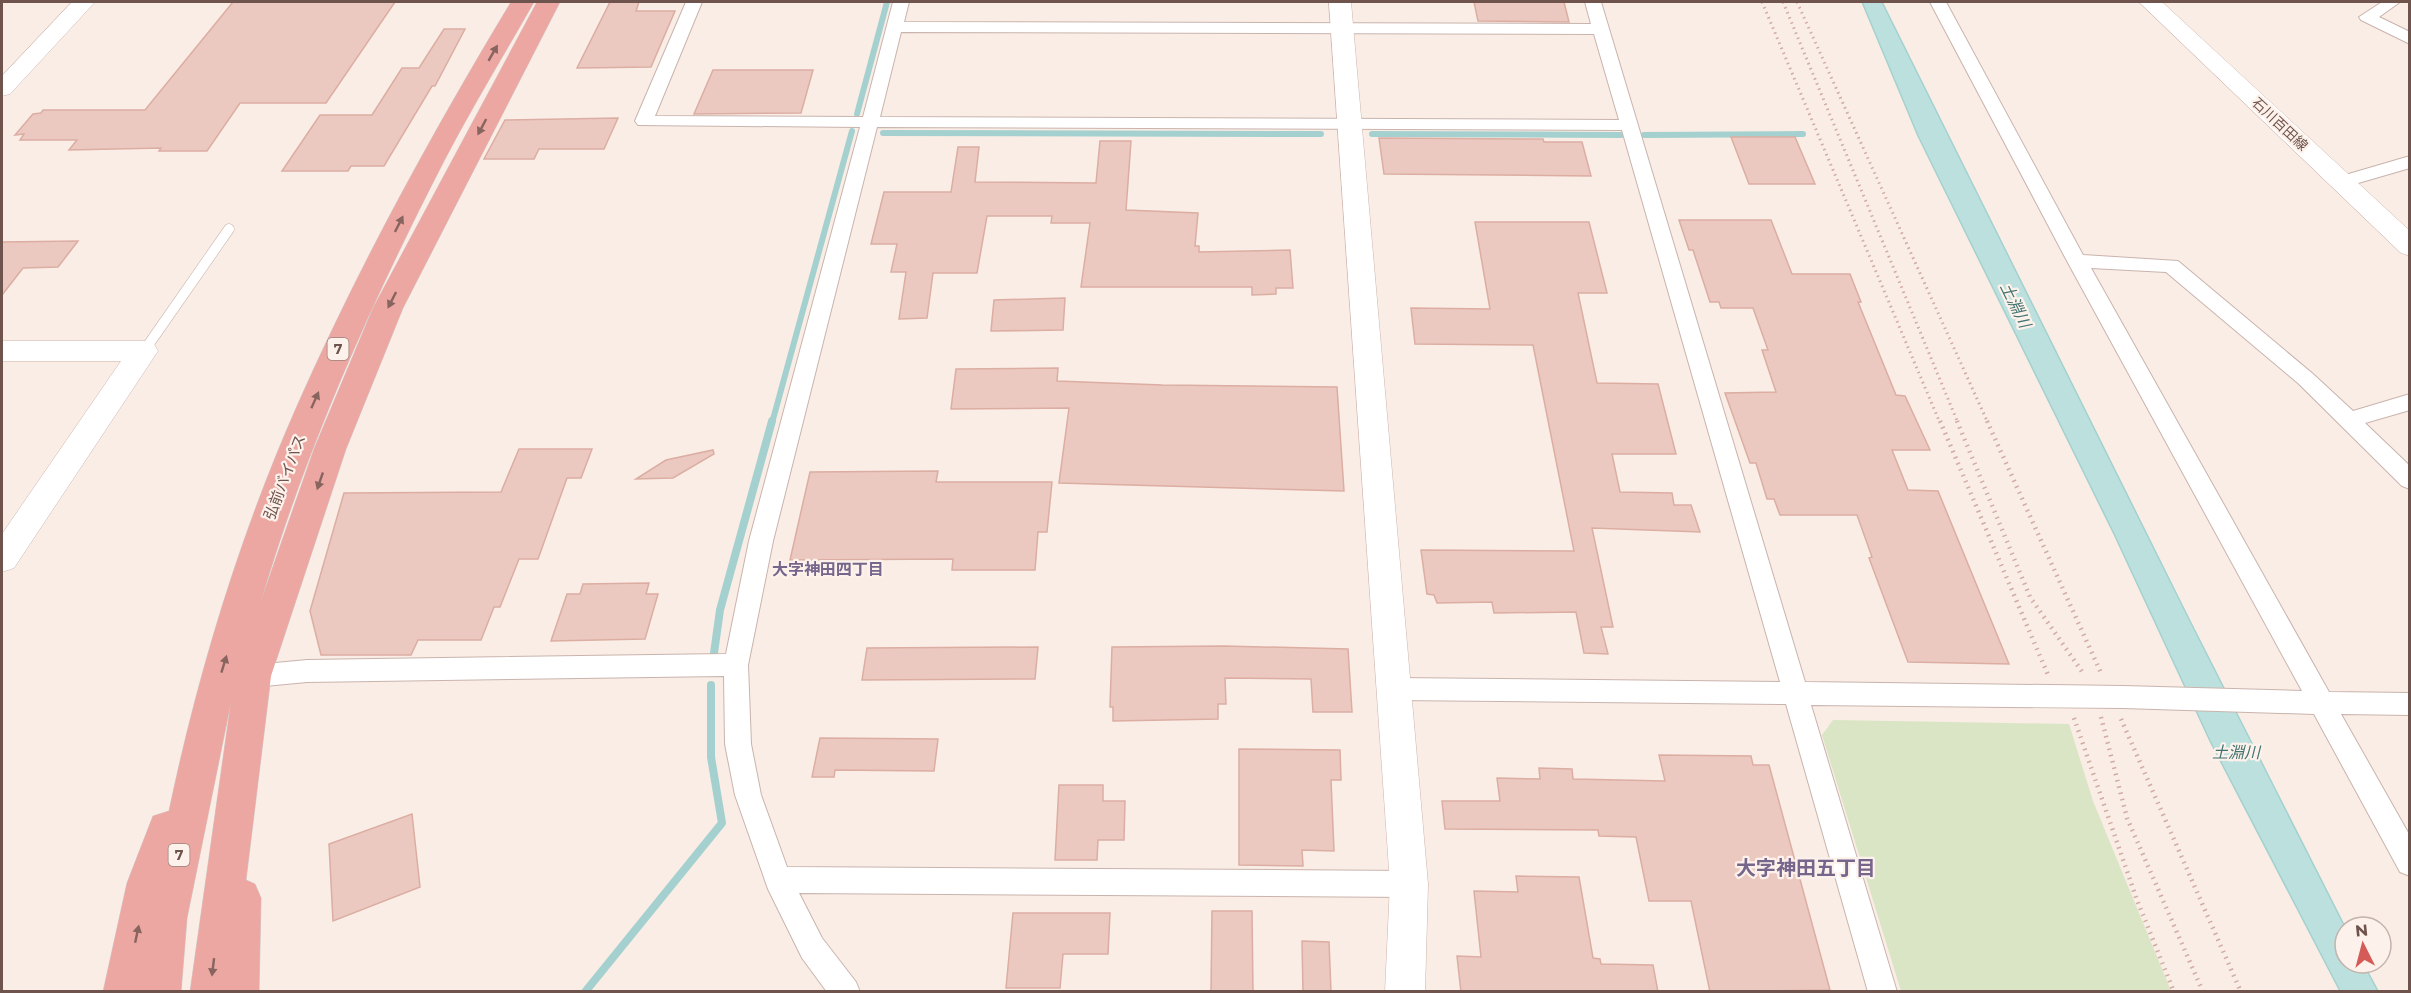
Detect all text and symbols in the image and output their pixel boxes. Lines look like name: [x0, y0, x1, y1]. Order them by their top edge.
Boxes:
one-way arrow: [487, 45, 498, 61]
street label: 石川百田線: [2248, 94, 2312, 154]
one-way arrow: [477, 119, 487, 136]
one-way arrow: [394, 216, 404, 233]
water label: 土淵川: [1996, 279, 2035, 333]
one-way arrow: [387, 292, 397, 309]
road number: 7: [328, 338, 348, 360]
one-way arrow: [311, 392, 320, 409]
street label: 弘前バイパス: [260, 432, 309, 522]
one-way arrow: [314, 472, 324, 490]
district label: 大字神田四丁目: [772, 560, 884, 579]
one-way arrow: [220, 655, 229, 673]
water label: 土淵川: [2212, 743, 2262, 762]
road number: 7: [168, 844, 190, 866]
district label: 大字神田五丁目: [1736, 856, 1876, 880]
north arrow: [2333, 915, 2393, 975]
text: N: [2354, 920, 2369, 941]
one-way arrow: [132, 925, 142, 944]
one-way arrow: [209, 958, 218, 977]

